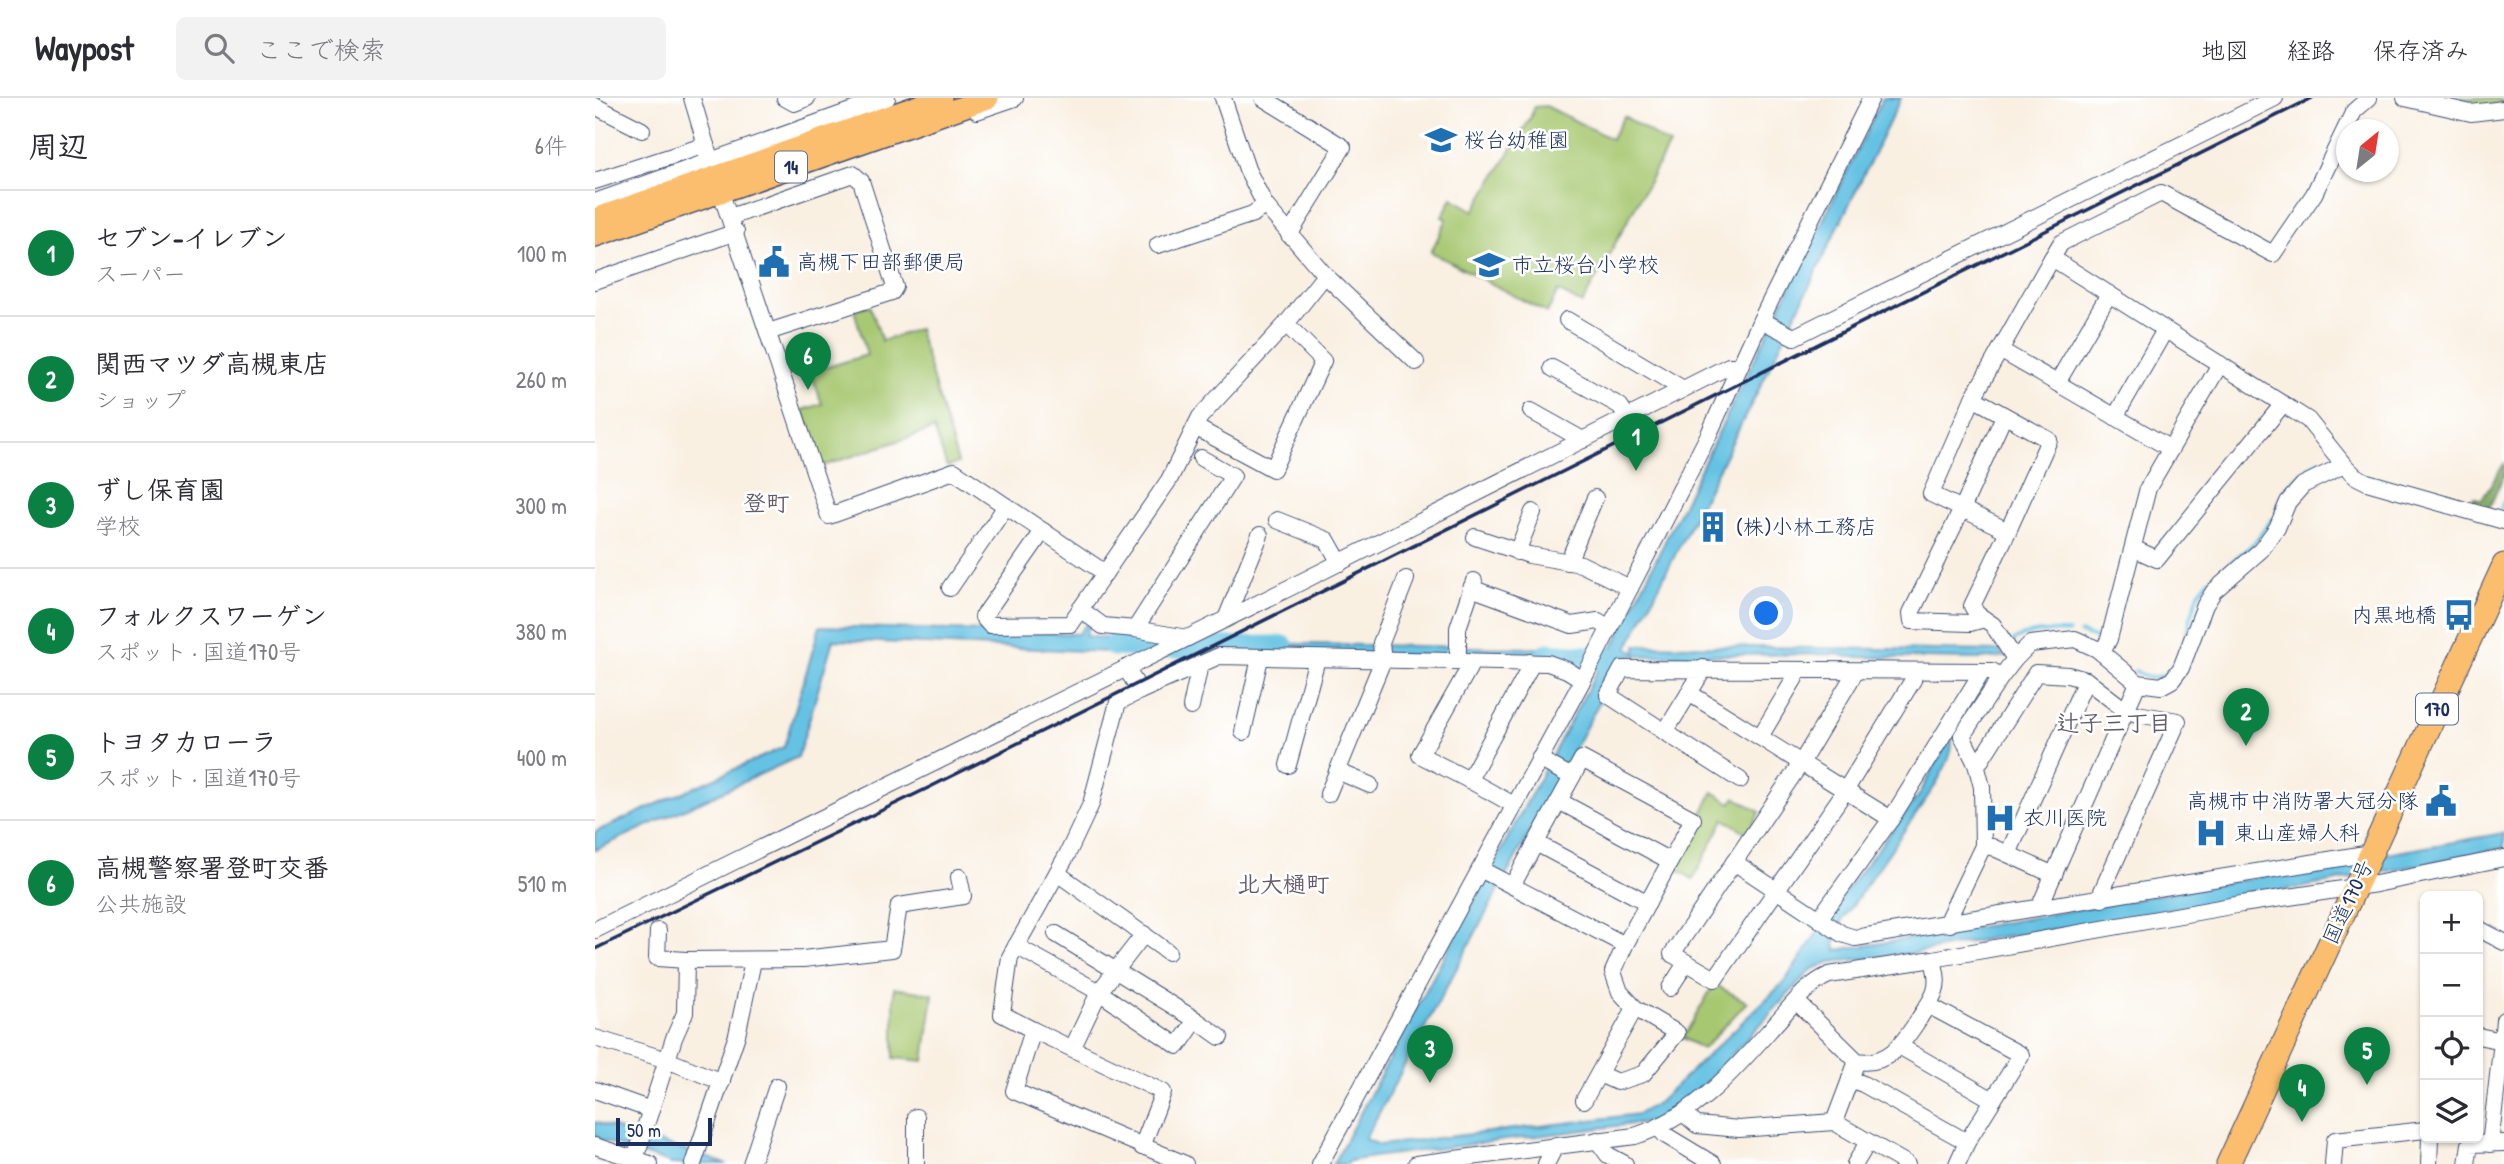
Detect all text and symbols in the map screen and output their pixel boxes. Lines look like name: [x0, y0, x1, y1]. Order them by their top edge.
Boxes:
search box: [176, 17, 666, 80]
text: Waypost: [35, 26, 134, 70]
icon: search: [200, 29, 238, 67]
text: ここで検索: [256, 32, 386, 67]
text: 地図: [2201, 34, 2249, 66]
text: 経路: [2287, 34, 2335, 66]
text: 保存済み: [2373, 34, 2469, 66]
north arrow: [2336, 119, 2399, 182]
school or university icon: 桜台幼稚園: [1424, 123, 1458, 157]
place label: 桜台幼稚園: [1464, 125, 1569, 154]
text: 周辺: [28, 126, 88, 166]
text: 6件: [535, 130, 567, 161]
road number: 14: [775, 152, 807, 183]
text: セブン-イレブン: [95, 220, 288, 255]
text: 1: [47, 238, 55, 269]
text: 100 m: [517, 238, 567, 269]
public building icon: 高槻下田部郵便局: [757, 245, 791, 279]
place label: 高槻下田部郵便局: [797, 247, 965, 276]
school or university icon: 市立桜台小学校: [1472, 248, 1506, 282]
place label: 市立桜台小学校: [1512, 250, 1659, 279]
text: スーパー: [95, 258, 186, 289]
pin: 6: [785, 332, 831, 390]
text: 関西マツダ高槻東店: [95, 346, 329, 381]
text: 2: [46, 364, 56, 395]
text: 260 m: [516, 364, 567, 395]
text: ショップ: [95, 384, 186, 415]
pin: 1: [1613, 413, 1659, 471]
text: ずし保育園: [95, 472, 225, 507]
district label: 登町: [743, 487, 789, 518]
text: 3: [46, 490, 56, 521]
text: 300 m: [515, 490, 567, 521]
text: 学校: [95, 510, 141, 541]
building icon: (株)小林工務店: [1696, 510, 1730, 544]
place label: (株)小林工務店: [1736, 512, 1877, 541]
your location: [1749, 596, 1783, 630]
text: フォルクスワーゲン: [95, 598, 327, 633]
bus stop icon: 内黒地橋: [2442, 598, 2476, 632]
place label: 内黒地橋: [2352, 600, 2436, 629]
text: 4: [47, 616, 55, 647]
text: 380 m: [516, 616, 567, 647]
text: スポット · 国道170号: [95, 636, 301, 667]
pin: 2: [2223, 688, 2269, 746]
road number: 170: [2416, 694, 2458, 724]
district label: 辻子三丁目: [2057, 707, 2172, 738]
text: トヨタカローラ: [95, 724, 277, 759]
text: 5: [46, 742, 56, 773]
text: 400 m: [517, 742, 567, 773]
text: スポット · 国道170号: [95, 762, 301, 793]
public building icon: 高槻市中消防署大冠分隊: [2424, 784, 2458, 818]
place label: 高槻市中消防署大冠分隊: [2187, 786, 2419, 815]
hospital icon: 衣川医院: [1983, 801, 2017, 835]
place label: 衣川医院: [2023, 803, 2107, 832]
hospital icon: 東山産婦人科: [2194, 816, 2228, 850]
place label: 東山産婦人科: [2234, 818, 2360, 847]
text: 高槻警察署登町交番: [95, 850, 329, 885]
street label: 国道170号: [2315, 855, 2380, 949]
text: 6: [46, 868, 56, 899]
text: 510 m: [518, 868, 567, 899]
district label: 北大樋町: [1237, 868, 1329, 899]
text: 公共施設: [95, 888, 187, 919]
map controls: [2420, 891, 2483, 1143]
button: +: [2420, 891, 2483, 954]
button: −: [2420, 954, 2483, 1017]
button: locate: [2420, 1017, 2483, 1080]
pin: 3: [1407, 1025, 1453, 1083]
pin: 5: [2344, 1027, 2390, 1085]
pin: 4: [2279, 1064, 2325, 1122]
button: layers: [2420, 1080, 2483, 1143]
scale bar: [616, 1115, 712, 1147]
text: 50 m: [627, 1117, 661, 1143]

